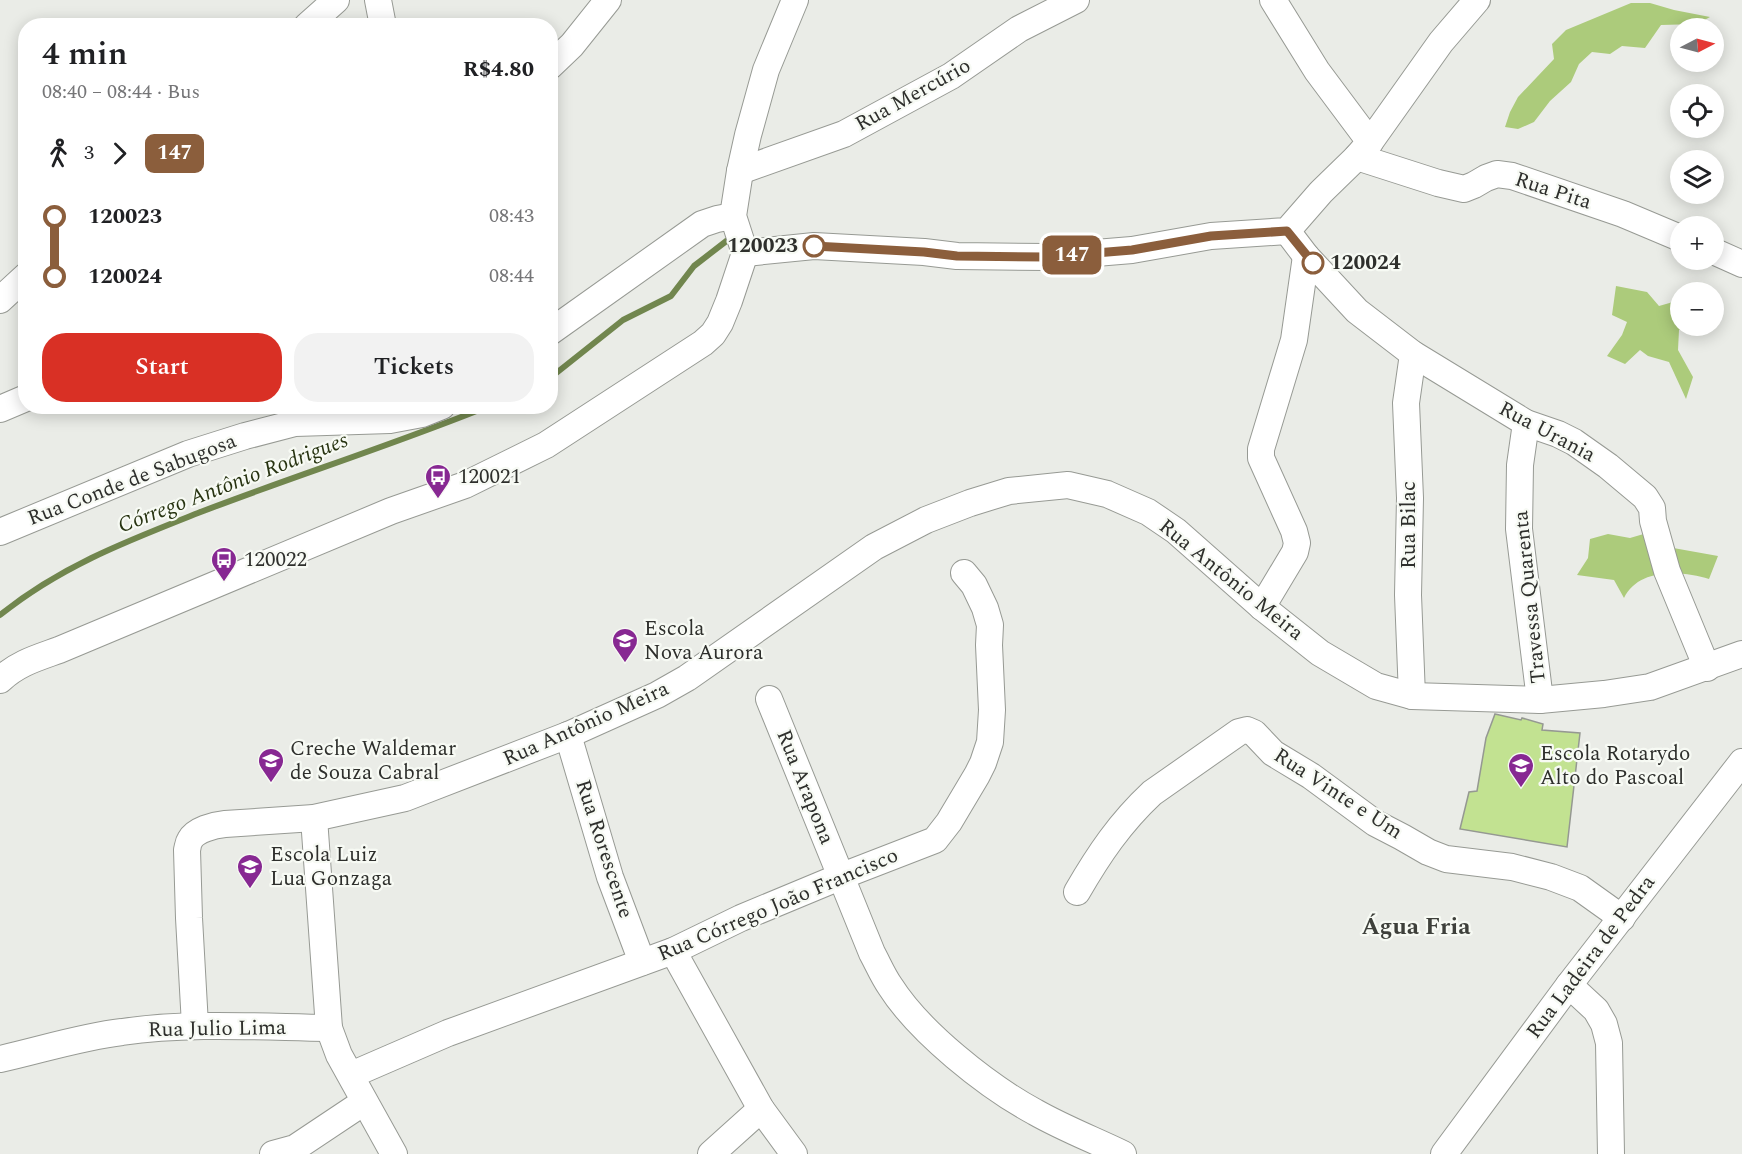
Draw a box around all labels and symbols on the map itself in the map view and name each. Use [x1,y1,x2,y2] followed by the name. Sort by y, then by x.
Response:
[1670,18,1724,72] north arrow
[849,50,977,140] street label: Rua Mercúrio
[1511,164,1596,219] street label: Rua Pita
[727,230,798,262] place label: 120023
[803,235,825,257] marker: 120023
[1038,236,1106,274] line badge: 147
[1330,247,1401,279] place label: 120024
[1302,252,1324,274] marker: 120024
[1493,393,1602,471] street label: Rua Urania
[113,424,353,542] water label: Córrego Antônio Rodrigues
[23,425,242,535] street label: Rua Conde de Sabugosa
[458,461,521,493] place label: 120021
[423,462,453,500] bus stop icon: 120021
[1393,481,1425,569] street label: Rua Bilac
[1505,508,1555,685] street label: Travessa Quarenta
[1151,511,1311,649] street label: Rua Antônio Meira
[244,544,307,576] place label: 120022
[209,545,239,583] bus stop icon: 120022
[644,613,764,669] place label: Escola Nova Aurora
[610,626,640,664] school or university icon: Escola Nova Aurora
[498,673,675,775] street label: Rua Antônio Meira
[767,725,843,850] street label: Rua Arapona
[290,733,456,789] place label: Creche Waldemar de Souza Cabral
[1540,738,1690,794] place label: Escola Rotarydo Alto do Pascoal
[1267,740,1409,848] street label: Rua Vinte e Um
[256,746,286,784] school or university icon: Creche Waldemar de Souza Cabral
[1506,751,1536,789] school or university icon: Escola Rotarydo Alto do Pascoal
[567,776,641,922] street label: Rua Rorescente
[270,839,393,895] place label: Escola Luiz Lua Gonzaga
[653,840,903,970] street label: Rua Córrego João Francisco
[235,852,265,890] school or university icon: Escola Luiz Lua Gonzaga
[1519,868,1664,1046] street label: Rua Ladeira de Pedra
[1361,909,1471,945] district label: Água Fria
[148,1012,287,1046] street label: Rua Julio Lima

